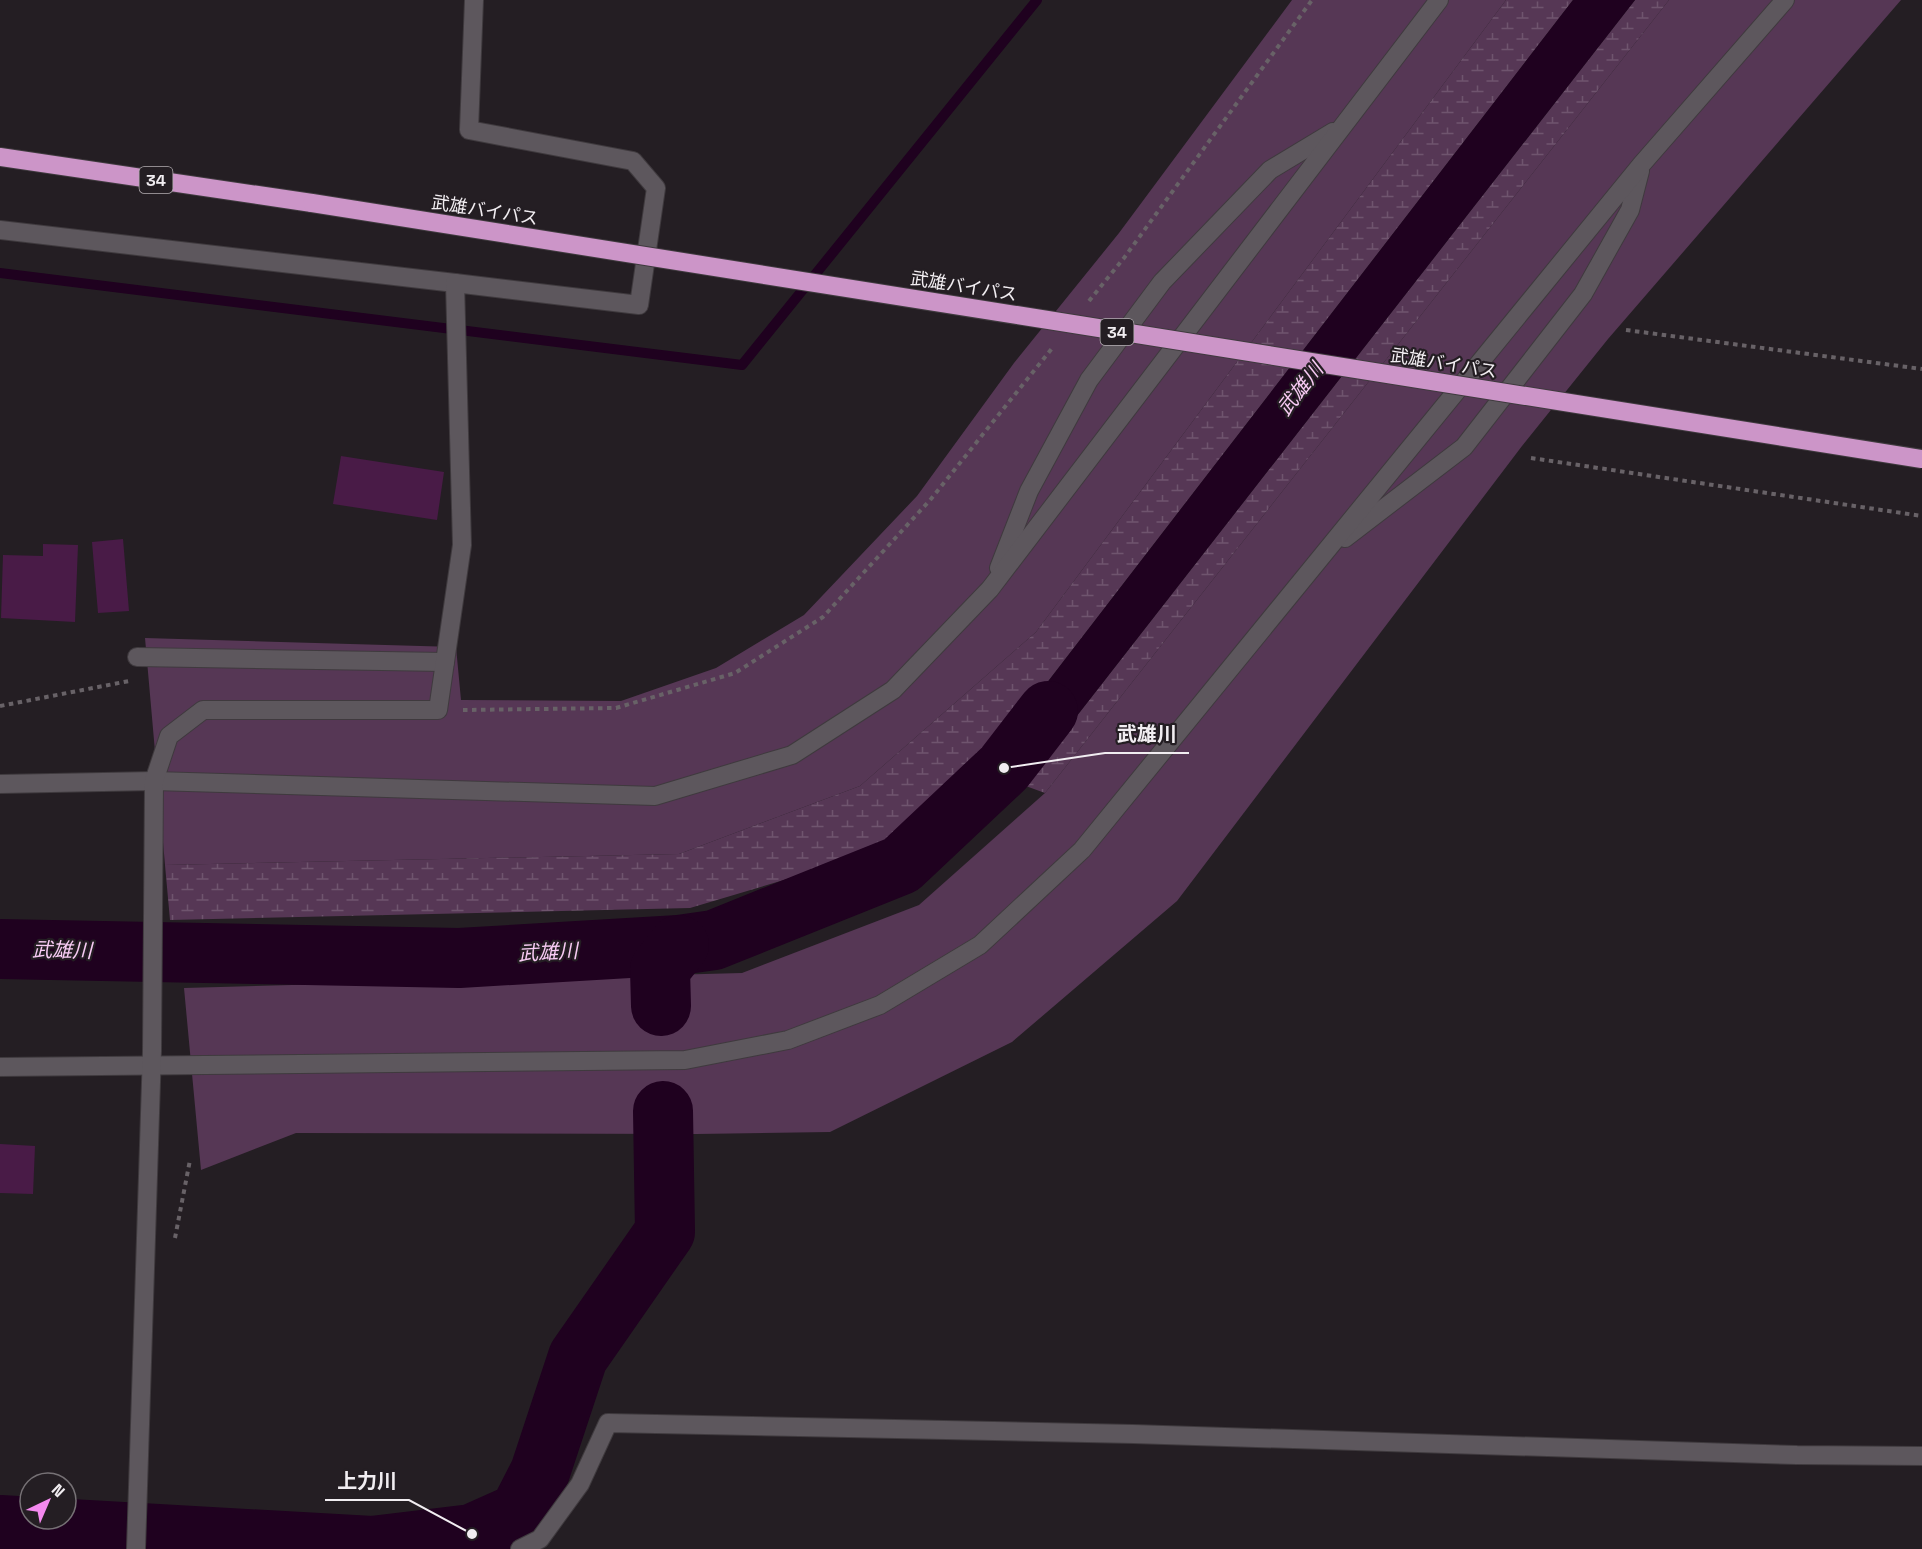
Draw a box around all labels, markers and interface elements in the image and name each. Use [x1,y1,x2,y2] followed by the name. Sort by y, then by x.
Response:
[140,167,172,193] road number: 34
[430,190,540,230] street label: 武雄バイパス
[909,266,1019,306] street label: 武雄バイパス
[1100,319,1134,345] road number: 34
[1389,343,1499,383] street label: 武雄バイパス
[1271,356,1330,421] water label: 武雄川
[1105,715,1189,753] callout: 武雄川
[1117,721,1177,747] text: 武雄川
[32,936,94,964] water label: 武雄川
[517,937,581,967] water label: 武雄川
[325,1462,409,1500] callout: 上力川
[337,1468,397,1494] text: 上力川
[18,1471,78,1531] north arrow
[47,1479,69,1502] text: N

